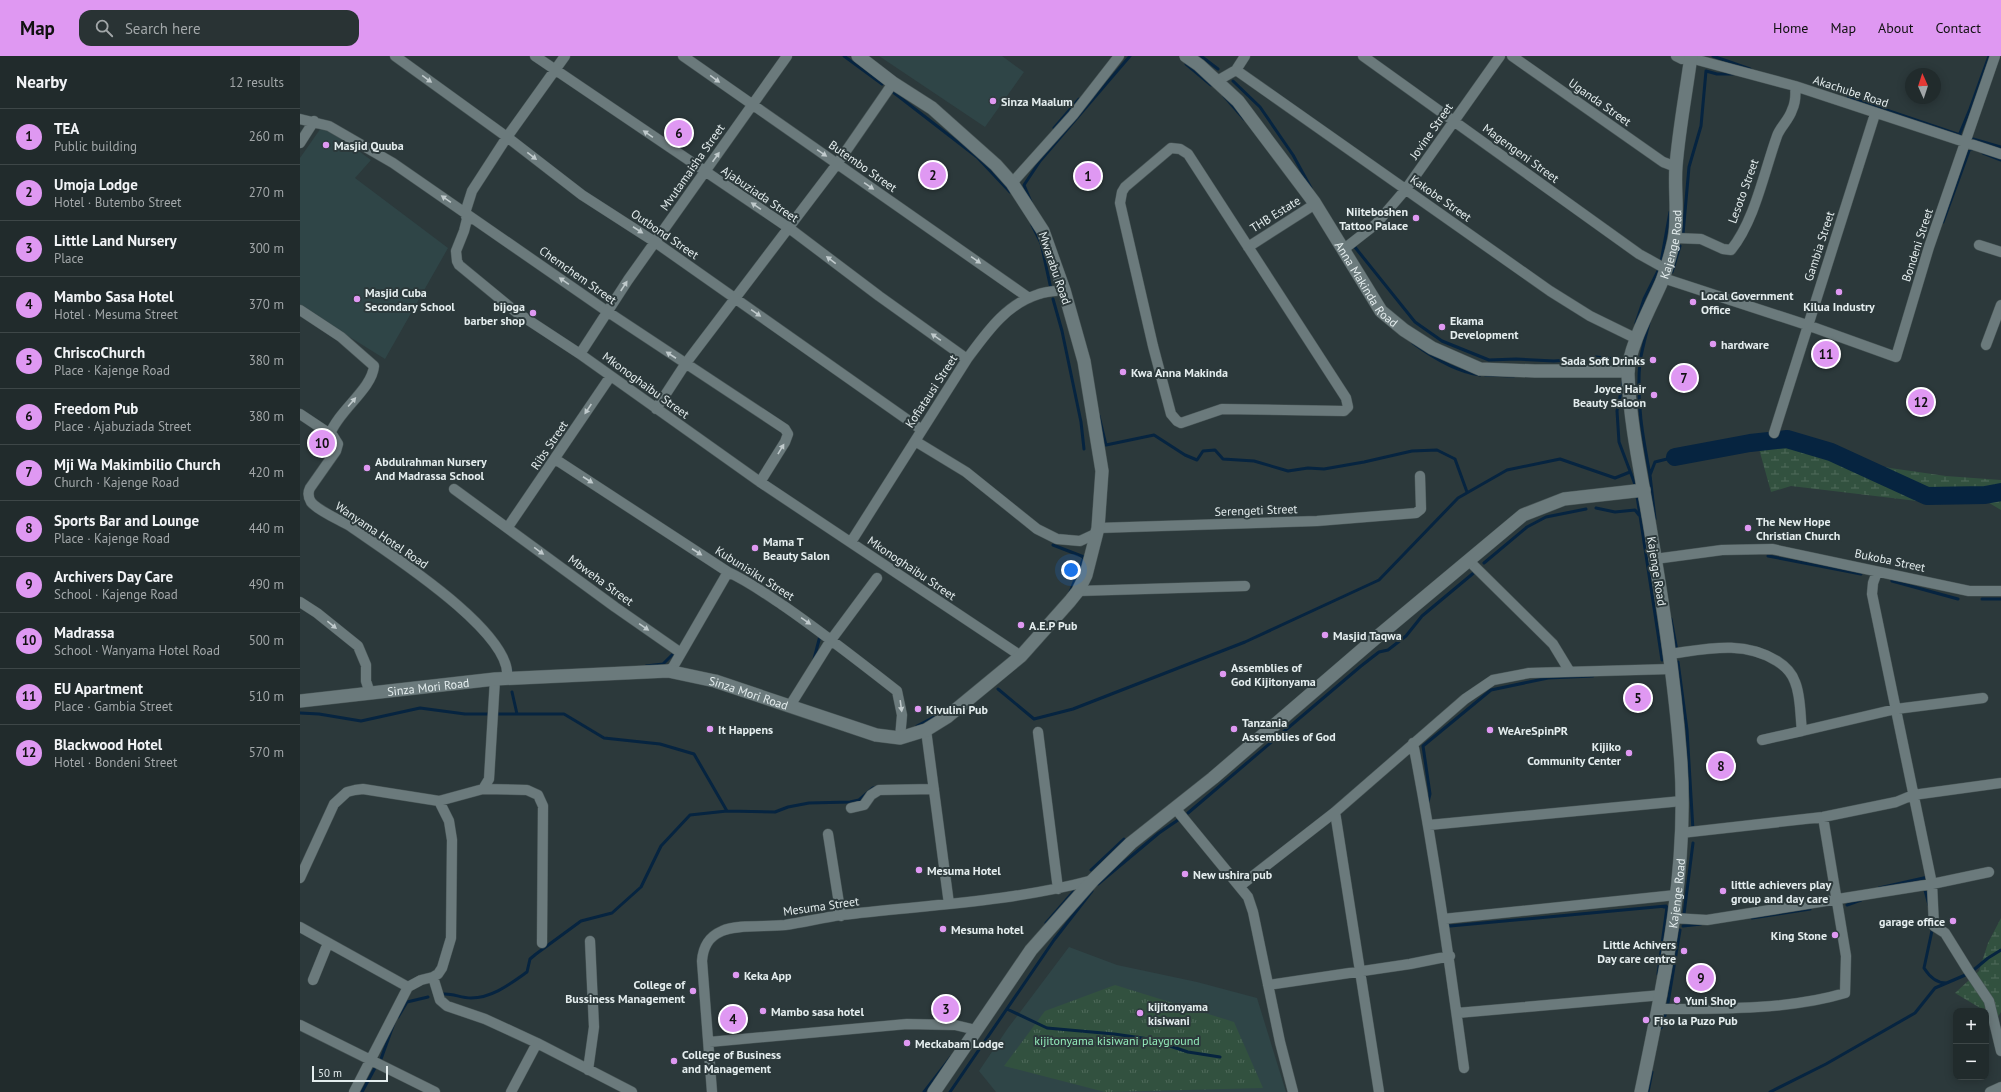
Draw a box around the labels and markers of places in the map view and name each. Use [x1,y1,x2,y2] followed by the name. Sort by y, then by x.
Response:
[1001,94,1073,109] place label: Sinza Maalum
[988,96,998,106] marker: Sinza Maalum
[666,118,692,148] pin: 6
[334,138,404,153] place label: Masjid Quuba
[321,140,331,150] marker: Masjid Quuba
[920,160,946,190] pin: 2
[1075,161,1101,191] pin: 1
[1339,204,1408,233] place label: Niiteboshen Tattoo Palace
[1411,213,1421,223] marker: Niiteboshen Tattoo Palace
[365,285,455,314] place label: Masjid Cuba Secondary School
[1834,287,1844,297] marker: Kilua Industry
[1701,288,1794,317] place label: Local Government Office
[352,294,362,304] marker: Masjid Cuba Secondary School
[1688,297,1698,307] marker: Local Government Office
[464,299,526,328] place label: bijoga barber shop
[1803,299,1875,314] place label: Kilua Industry
[528,308,538,318] marker: bijoga barber shop
[1450,313,1519,342] place label: Ekama Development
[1437,322,1447,332] marker: Ekama Development
[1721,337,1769,352] place label: hardware
[1708,339,1718,349] marker: hardware
[1813,339,1839,369] pin: 11
[1561,353,1645,368] place label: Sada Soft Drinks
[1648,355,1658,365] marker: Sada Soft Drinks
[1671,363,1697,393] pin: 7
[1131,365,1228,380] place label: Kwa Anna Makinda
[1118,367,1128,377] marker: Kwa Anna Makinda
[1573,381,1647,410] place label: Joyce Hair Beauty Saloon
[1908,387,1934,417] pin: 12
[1649,390,1659,400] marker: Joyce Hair Beauty Saloon
[309,428,335,458] pin: 10
[375,454,487,483] place label: Abdulrahman Nursery And Madrassa School
[362,463,372,473] marker: Abdulrahman Nursery And Madrassa School
[1756,514,1840,543] place label: The New Hope Christian Church
[1743,523,1753,533] marker: The New Hope Christian Church
[763,534,830,563] place label: Mama T Beauty Salon
[750,543,760,553] marker: Mama T Beauty Salon
[1029,618,1078,633] place label: A.E.P Pub
[1016,620,1026,630] marker: A.E.P Pub
[1333,628,1402,643] place label: Masjid Taqwa
[1320,630,1330,640] marker: Masjid Taqwa
[1231,660,1316,689] place label: Assemblies of God Kijitonyama
[1218,669,1228,679] marker: Assemblies of God Kijitonyama
[1625,683,1651,713] pin: 5
[926,702,988,717] place label: Kivulini Pub
[913,704,923,714] marker: Kivulini Pub
[1242,715,1336,744] place label: Tanzania Assemblies of God
[718,722,773,737] place label: It Happens
[1498,723,1569,738] place label: WeAreSpinPR
[705,724,715,734] marker: It Happens
[1229,724,1239,734] marker: Tanzania Assemblies of God
[1485,725,1495,735] marker: WeAreSpinPR
[1527,739,1622,768] place label: Kijiko Community Center
[1624,748,1634,758] marker: Kijiko Community Center
[1708,751,1734,781] pin: 8
[927,863,1001,878] place label: Mesuma Hotel
[914,865,924,875] marker: Mesuma Hotel
[1193,867,1273,882] place label: New ushira pub
[1180,869,1190,879] marker: New ushira pub
[1731,877,1832,906] place label: little achievers play group and day care
[1718,886,1728,896] marker: little achievers play group and day care
[1879,914,1945,929] place label: garage office
[1948,916,1958,926] marker: garage office
[951,922,1024,937] place label: Mesuma hotel
[938,924,948,934] marker: Mesuma hotel
[1771,928,1827,943] place label: King Stone
[1830,930,1840,940] marker: King Stone
[1597,937,1676,966] place label: Little Achivers Day care centre
[1679,946,1689,956] marker: Little Achivers Day care centre
[1688,963,1714,993] pin: 9
[744,968,792,983] place label: Keka App
[731,970,741,980] marker: Keka App
[565,977,686,1006] place label: College of Bussiness Management
[688,986,698,996] marker: College of Bussiness Management
[1684,993,1737,1008] place label: Yuni Shop
[933,994,959,1024] pin: 3
[1672,995,1682,1005] marker: Yuni Shop
[1148,999,1208,1028] place label: kijitonyama kisiwani
[720,1004,746,1034] pin: 4
[771,1004,864,1019] place label: Mambo sasa hotel
[758,1006,768,1016] marker: Mambo sasa hotel
[1135,1008,1145,1018] marker: kijitonyama kisiwani
[1654,1013,1738,1028] place label: Fiso la Puzo Pub
[1641,1015,1651,1025] marker: Fiso la Puzo Pub
[915,1036,1004,1051] place label: Meckabam Lodge
[902,1038,912,1048] marker: Meckabam Lodge
[682,1047,781,1076] place label: College of Business and Management
[669,1056,679,1066] marker: College of Business and Management

